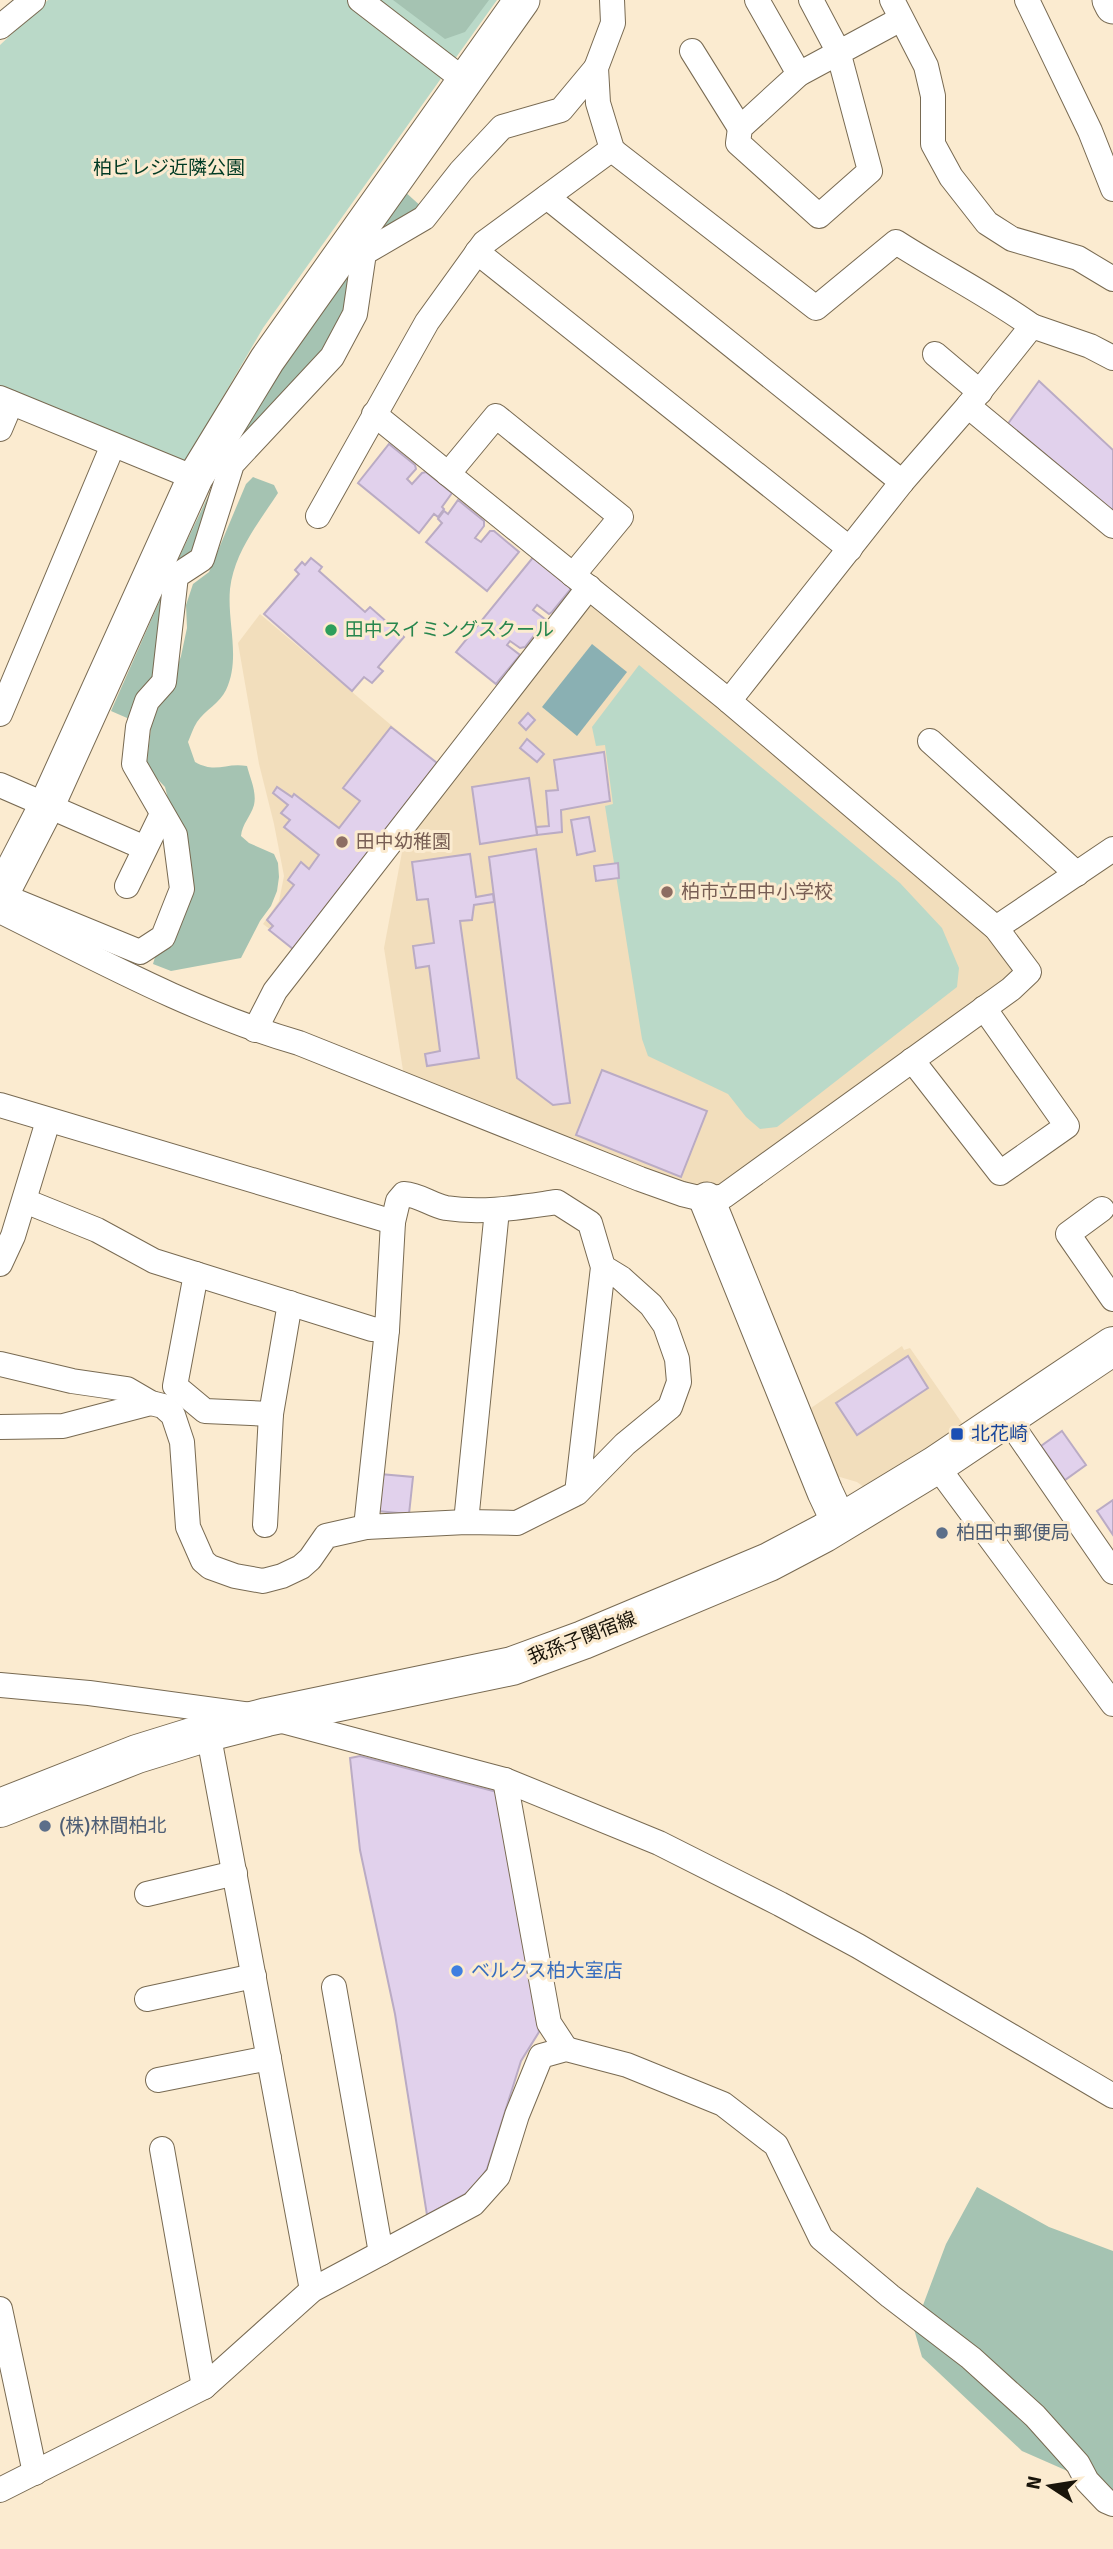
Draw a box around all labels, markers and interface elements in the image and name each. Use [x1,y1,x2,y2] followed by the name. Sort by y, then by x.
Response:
[93,156,245,180] park label: 柏ビレジ近隣公園
[345,618,554,642] place label: 田中スイミングスクール
[323,622,339,638] marker: 田中スイミングスクール
[356,830,451,854] place label: 田中幼稚園
[334,834,350,850] marker: 田中幼稚園
[681,880,833,904] place label: 柏市立田中小学校
[659,884,675,900] marker: 柏市立田中小学校
[971,1422,1028,1446] place label: 北花崎
[949,1426,965,1442] marker: 北花崎
[956,1521,1070,1545] place label: 柏田中郵便局
[934,1525,950,1541] marker: 柏田中郵便局
[524,1606,640,1670] street label: 我孫子関宿線
[59,1814,167,1838] place label: (株)林間柏北
[37,1818,53,1834] marker: (株)林間柏北
[471,1959,622,1983] place label: ベルクス柏大室店
[449,1963,465,1979] marker: ベルクス柏大室店
[1015,2451,1085,2521] north arrow
[1021,2474,1047,2492] text: N

